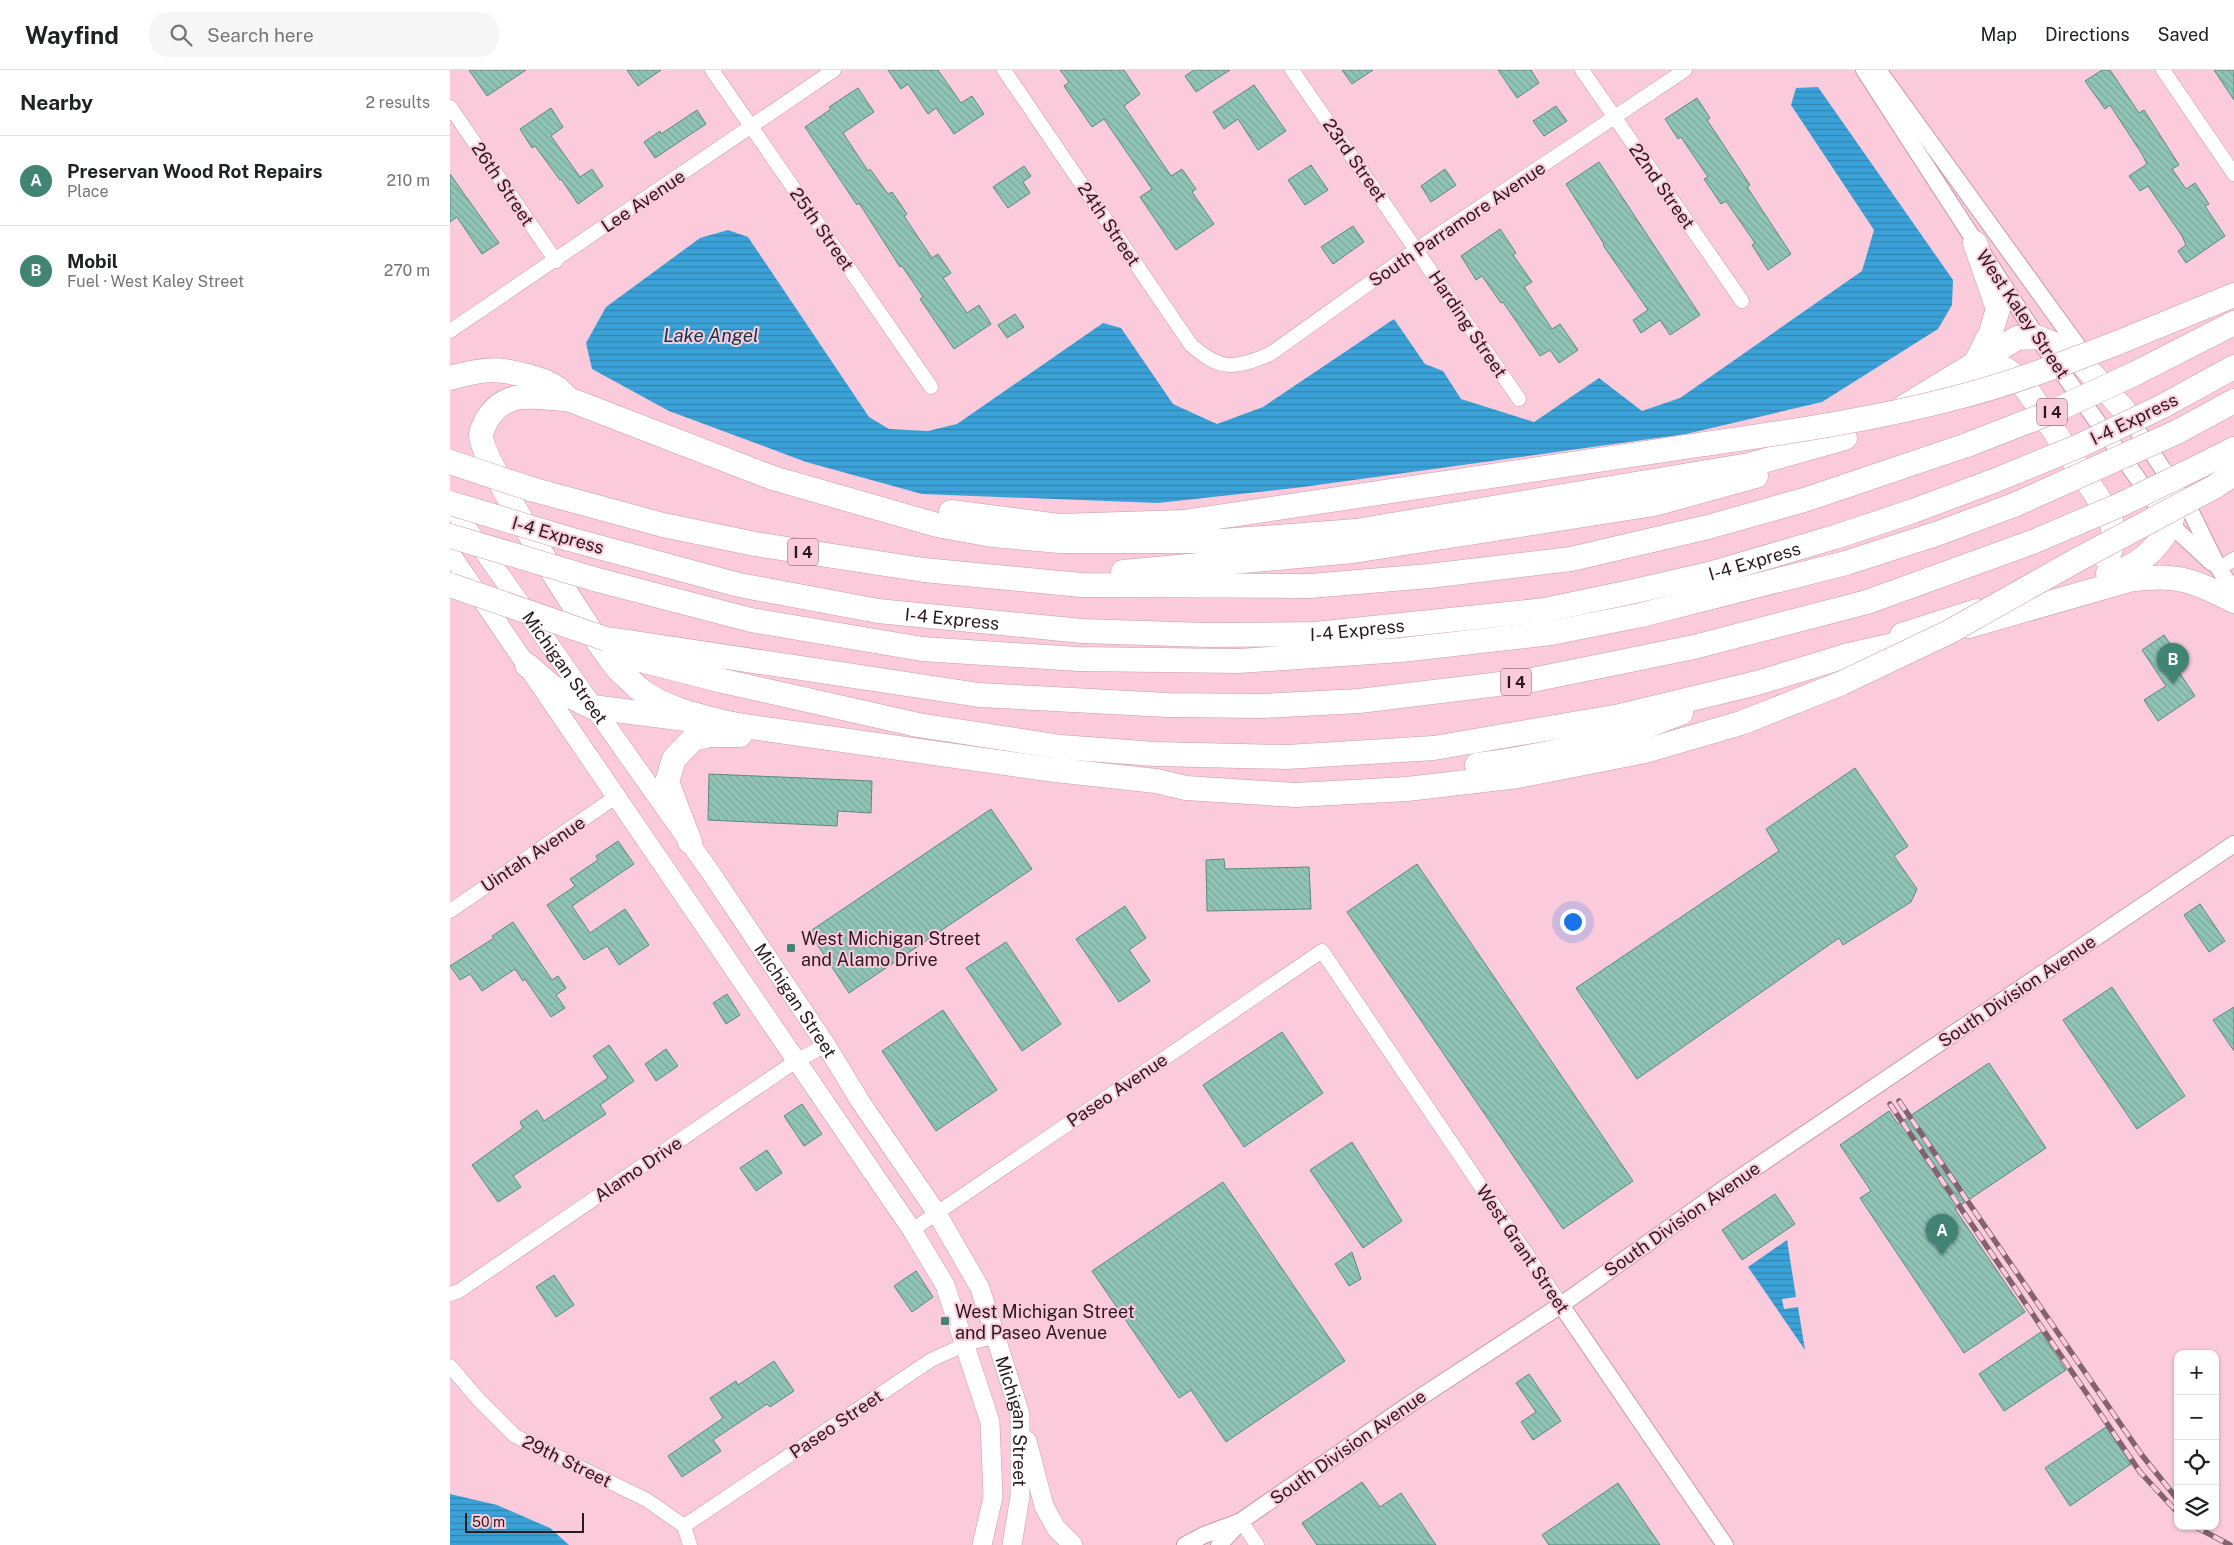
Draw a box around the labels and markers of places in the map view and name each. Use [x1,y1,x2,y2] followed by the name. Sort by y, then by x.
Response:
[2157,643,2189,684] pin: B
[801,928,981,970] place label: West Michigan Street and Alamo Drive
[785,942,797,954] marker: West Michigan Street and Alamo Drive
[1926,1214,1958,1255] pin: A
[955,1301,1135,1343] place label: West Michigan Street and Paseo Avenue
[939,1315,951,1327] marker: West Michigan Street and Paseo Avenue

